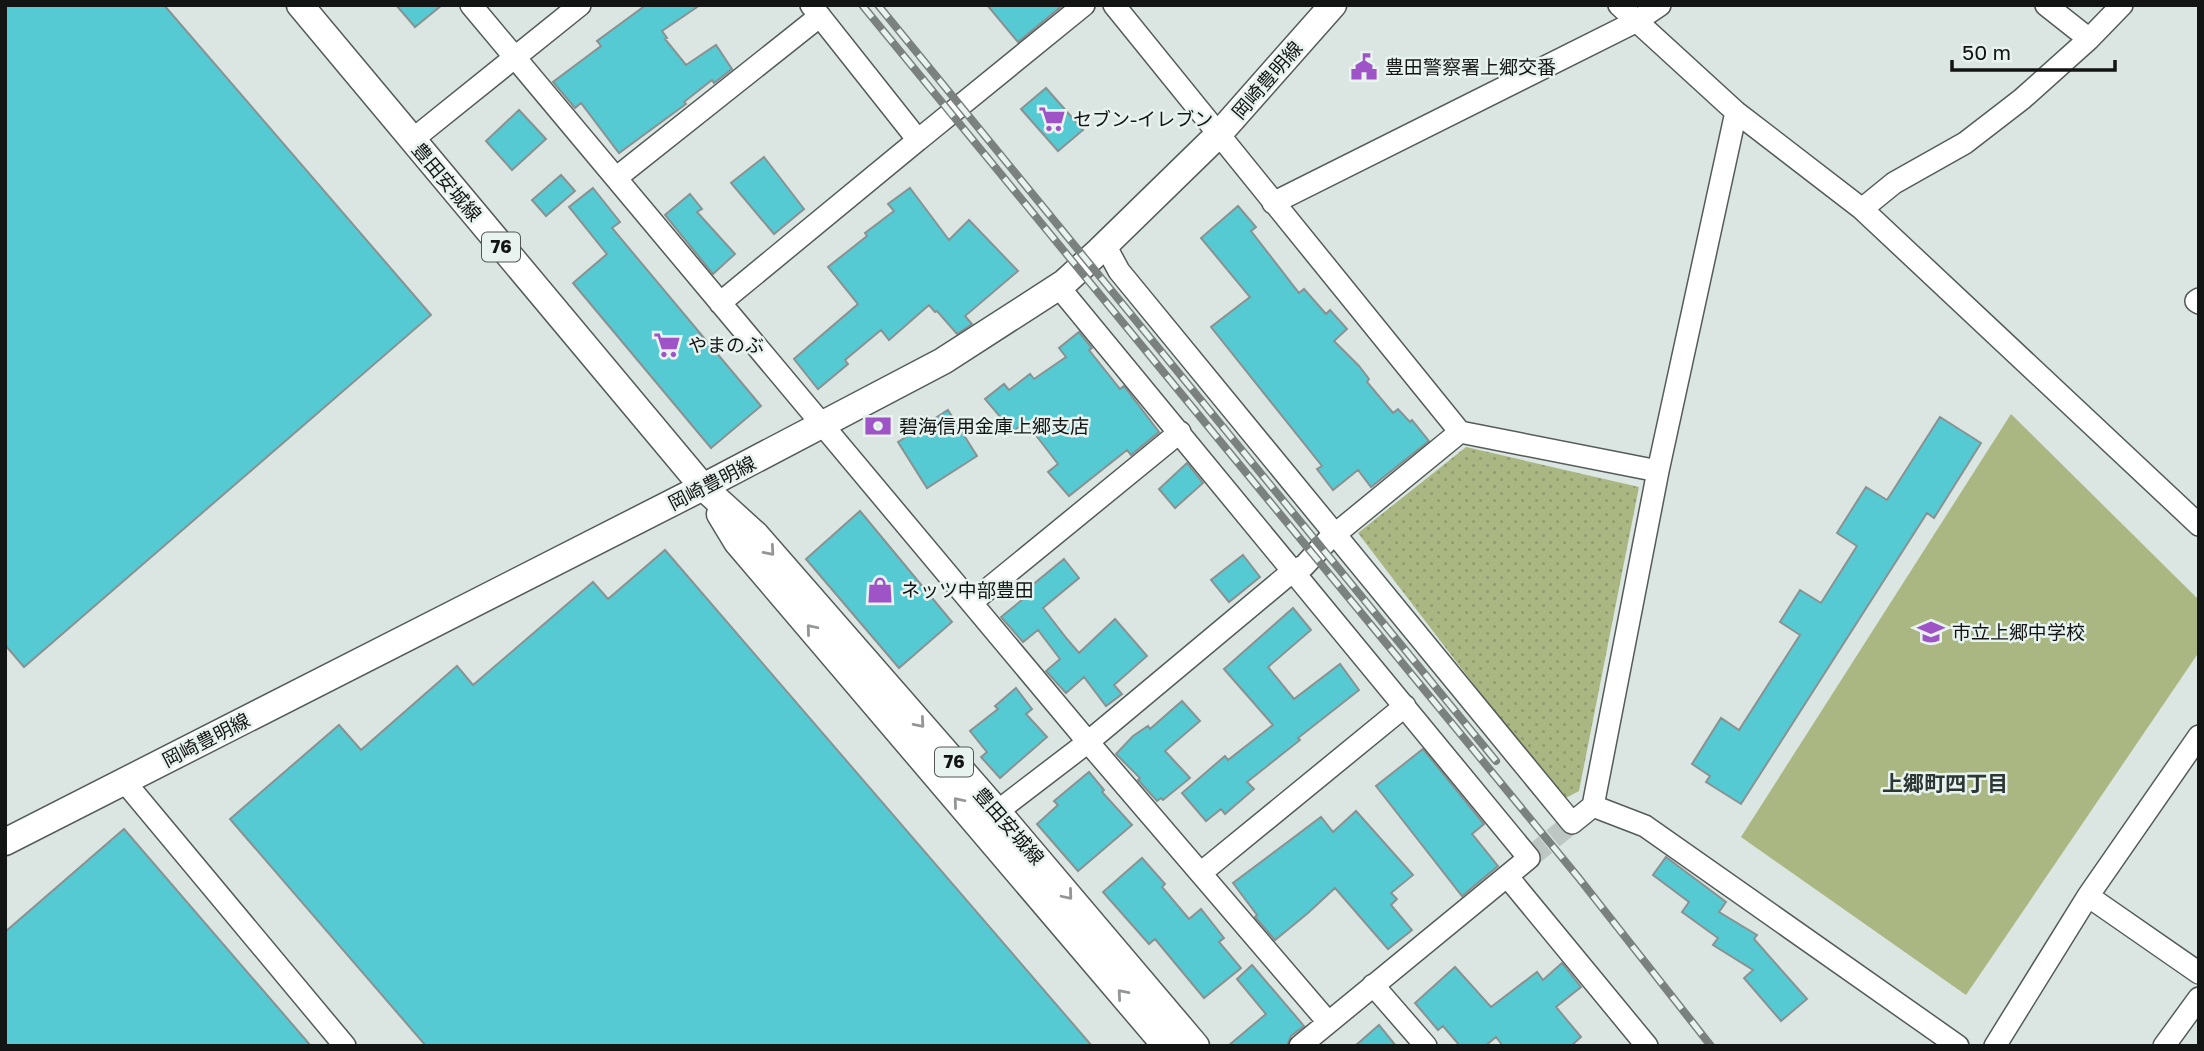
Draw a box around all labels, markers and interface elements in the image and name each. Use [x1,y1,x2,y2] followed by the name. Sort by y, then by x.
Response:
[1952,28,2115,72] scale bar
[1227,36,1306,123] street label: 岡崎豊明線
[1962,39,2011,65] text: 50 m
[1349,52,1379,82] public building icon: 豊田警察署上郷交番
[1385,55,1556,78] place label: 豊田警察署上郷交番
[1037,104,1067,134] supermarket icon: セブン-イレブン
[1073,107,1213,130] place label: セブン-イレブン
[408,138,487,225] street label: 豊田安城線
[482,232,520,262] road number: 76
[652,330,682,360] supermarket icon: やまのぶ
[688,333,764,356] place label: やまのぶ
[863,411,893,441] bank icon: 碧海信用金庫上郷支店
[899,414,1089,437] place label: 碧海信用金庫上郷支店
[664,451,759,514] street label: 岡崎豊明線
[762,543,775,556] one-way arrow
[865,575,895,605] shop icon: ネッツ中部豊田
[901,578,1034,601] place label: ネッツ中部豊田
[1916,617,1946,647] school or university icon: 市立上郷中学校
[1952,620,2085,643] place label: 市立上郷中学校
[807,624,819,637] one-way arrow
[158,708,253,771] street label: 岡崎豊明線
[912,715,924,728] one-way arrow
[935,748,973,776] road number: 76
[1882,770,2008,796] district label: 上郷町四丁目
[970,782,1049,869] street label: 豊田安城線
[954,798,966,811] one-way arrow
[1060,887,1072,900] one-way arrow
[1118,989,1130,1002] one-way arrow

